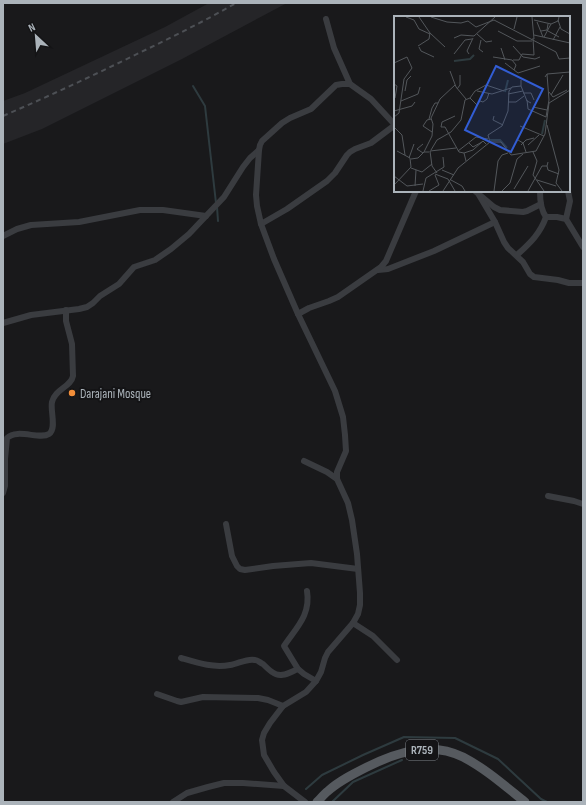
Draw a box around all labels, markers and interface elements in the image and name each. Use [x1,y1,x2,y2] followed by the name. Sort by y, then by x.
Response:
[16,16,56,56] north arrow
[394,16,570,192] inset map
[26,20,37,35] text: N
[80,386,151,402] place label: Darajani Mosque
[67,388,77,398] marker: Darajani Mosque
[406,740,438,760] road number: R759

